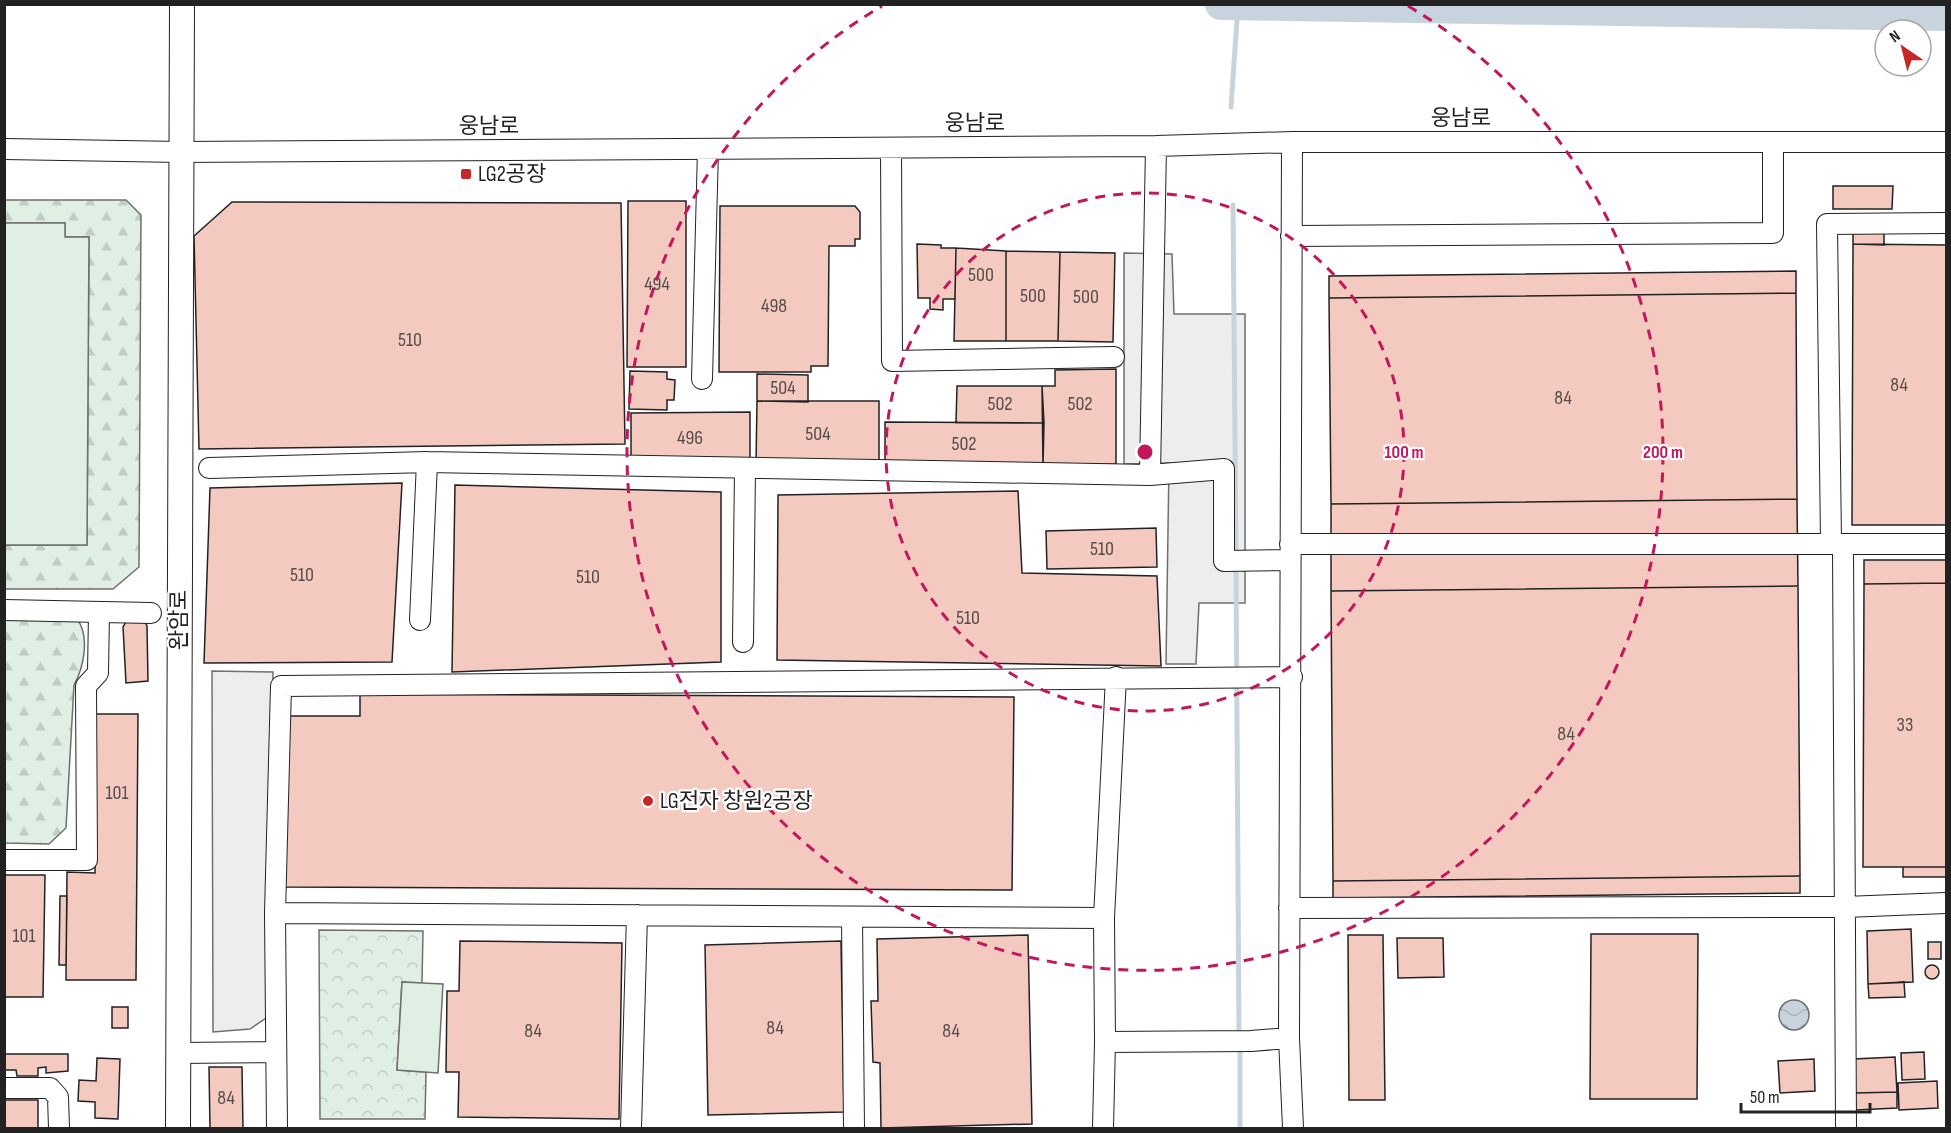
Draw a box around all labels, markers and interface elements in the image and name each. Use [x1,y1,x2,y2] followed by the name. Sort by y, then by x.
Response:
[1873,18,1933,78] north arrow
[1886,27,1904,47] text: N
[1431,105,1491,132] street label: 웅남로
[945,110,1005,137] street label: 웅남로
[459,113,519,140] street label: 웅남로
[478,161,546,188] place label: LG2공장
[459,167,473,181] marker: LG2공장
[968,263,994,287] house number: 500
[644,272,670,296] house number: 494
[1020,284,1046,308] house number: 500
[1073,285,1099,309] house number: 500
[761,294,787,318] house number: 498
[398,328,422,352] house number: 510
[1890,373,1908,397] house number: 84
[770,376,796,400] house number: 504
[1554,386,1572,410] house number: 84
[987,392,1013,416] house number: 502
[1067,392,1093,416] house number: 502
[805,422,831,446] house number: 504
[677,426,703,450] house number: 496
[951,432,977,456] house number: 502
[1135,442,1155,462] centre of rings
[1385,442,1424,463] text: 100 m
[1643,442,1683,463] text: 200 m
[1090,537,1114,561] house number: 510
[290,563,314,587] house number: 510
[576,565,600,589] house number: 510
[166,590,193,650] street label: 완암로
[956,606,980,630] house number: 510
[1897,713,1913,737] house number: 33
[1557,722,1575,746] house number: 84
[106,781,128,805] house number: 101
[660,788,813,815] place label: LG전자 창원2공장
[641,794,655,808] marker: LG전자 창원2공장
[13,924,35,948] house number: 101
[766,1016,784,1040] house number: 84
[524,1019,542,1043] house number: 84
[942,1019,960,1043] house number: 84
[1741,1076,1870,1114] scale bar
[217,1086,235,1110] house number: 84
[1750,1087,1780,1108] text: 50 m

